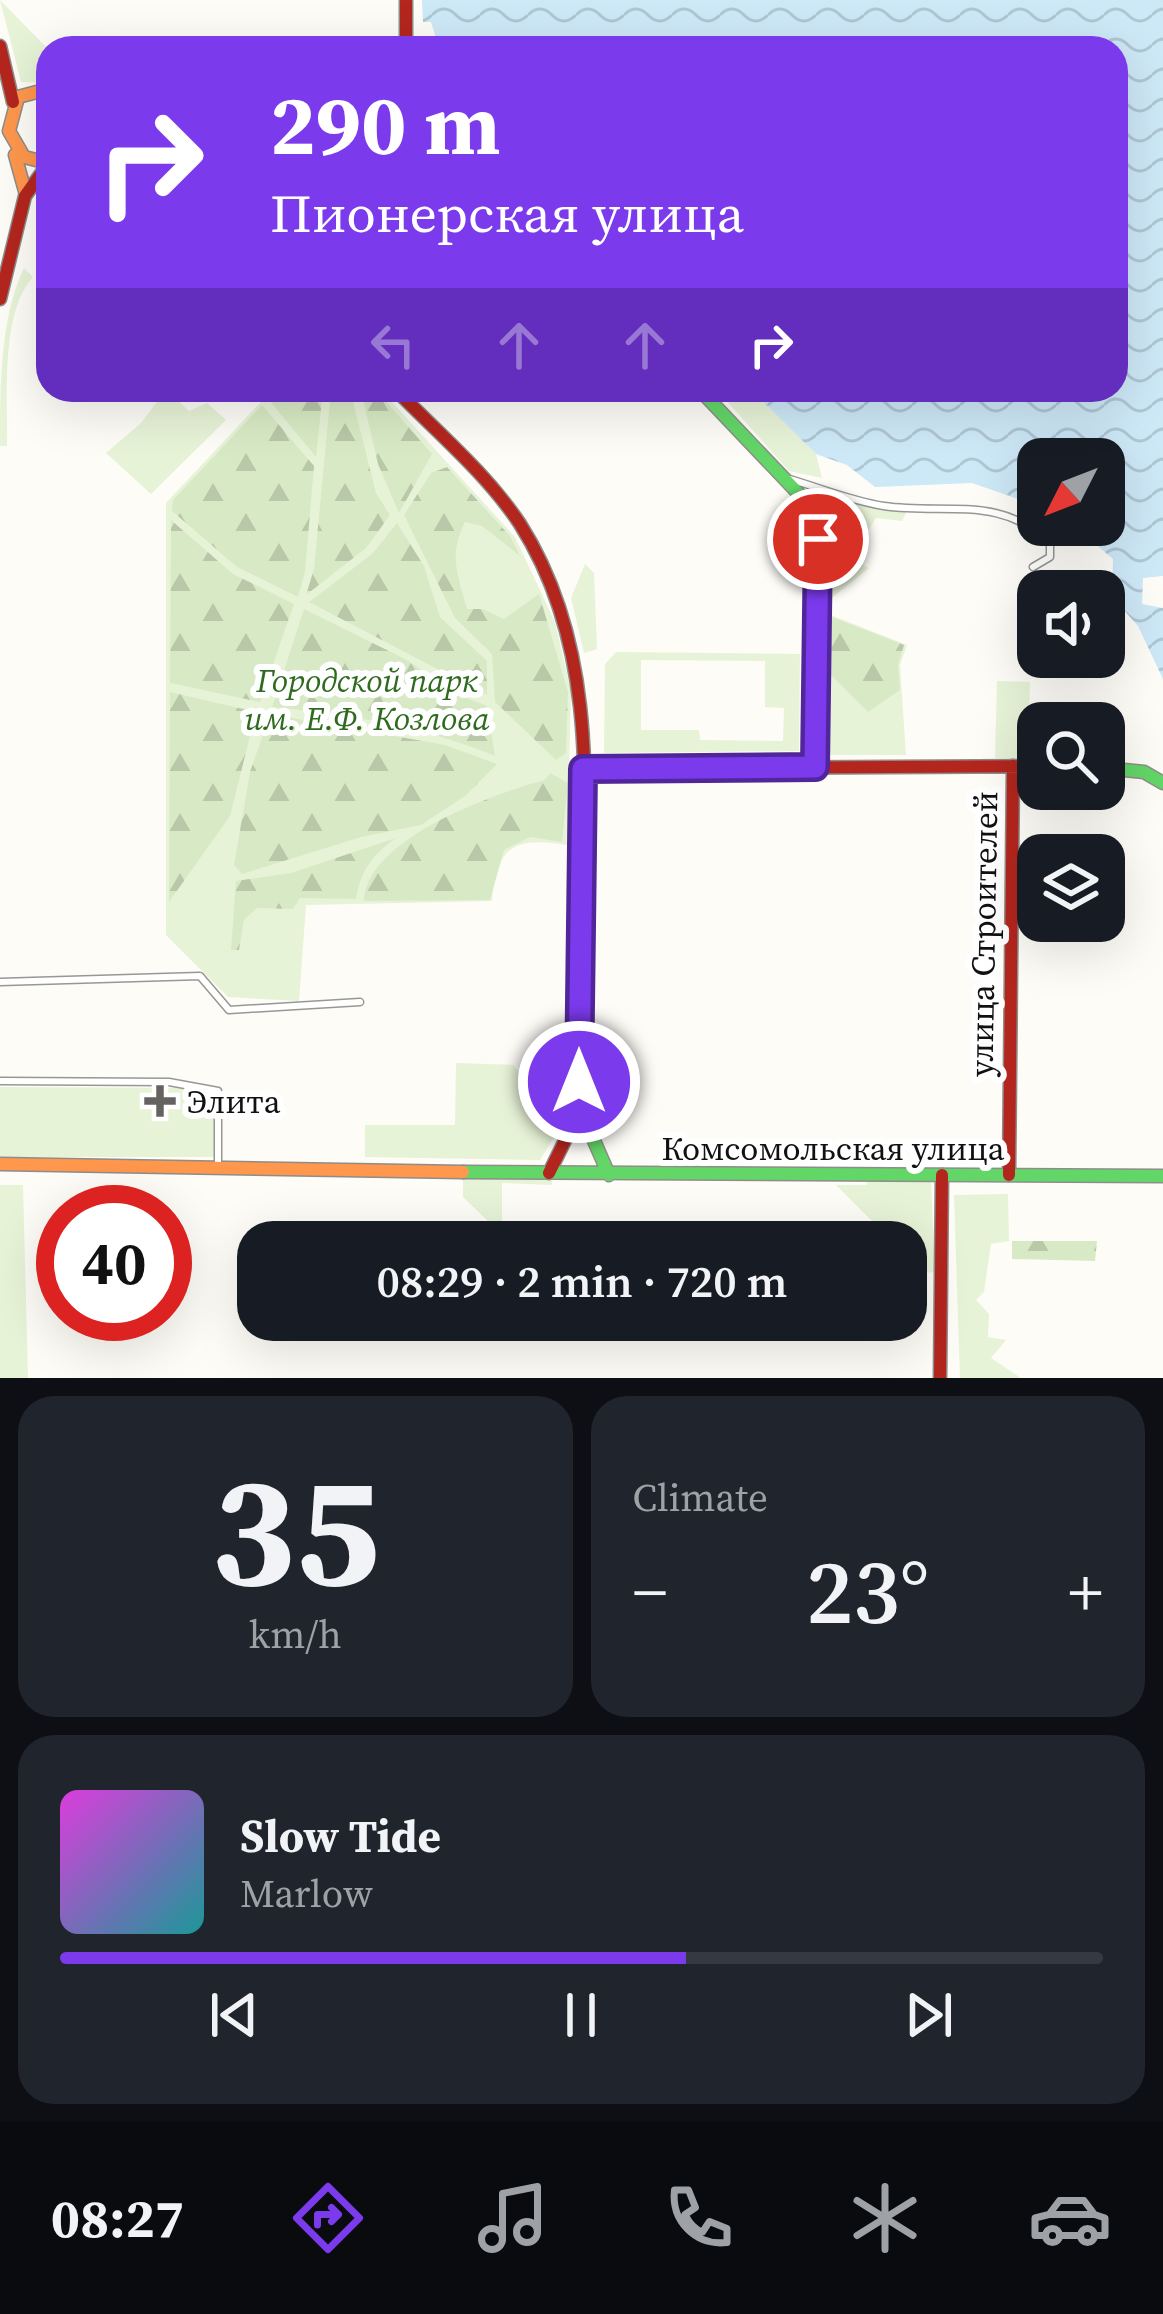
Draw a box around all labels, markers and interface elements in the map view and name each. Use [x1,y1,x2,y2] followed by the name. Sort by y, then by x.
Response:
[270,67,501,182] text: 290 m
[72,84,228,240] icon: right
[270,176,744,250] text: Пионерская улица
[360,312,426,378] icon: left
[486,312,552,378] icon: ahead
[612,312,678,378] icon: ahead
[738,312,804,378] icon: right
[1017,438,1125,546] north arrow
[1017,438,1125,942] map controls
[767,488,869,590] pin
[785,506,851,572] icon: arrive
[1017,570,1125,678] button: sound
[244,658,490,741] park label: Городской парк им. Е.Ф. Козлова
[1017,702,1125,810] button: search
[959,791,1008,1077] street label: улица Строителей
[1017,834,1125,942] button: layers
[516,1019,642,1145] position arrow
[187,1079,281,1124] place label: Элита
[144,1085,176,1117] marker: Элита
[661,1126,1005,1171] street label: Комсомольская улица
[36,1185,192,1341] speed limit sign: 40
[377,1250,787,1312] text: 08:29 · 2 min · 720 m
[211,1423,380,1637] text: 35
[633,1471,768,1524] text: Climate
[806,1530,929,1653] text: 23°
[633,1547,667,1637] text: −
[1068,1547,1103,1637] text: +
[249,1608,342,1661] text: km/h
[240,1805,441,1867] text: Slow Tide
[240,1867,373,1920] text: Marlow
[201,1982,267,2048] icon: previous
[548,1982,614,2048] icon: pause
[896,1982,962,2048] icon: next
[286,2176,370,2260] icon: directions
[471,2176,555,2260] icon: music
[657,2176,741,2260] icon: phone
[843,2176,927,2260] icon: climate
[1028,2176,1112,2260] icon: car
[51,2181,184,2255] text: 08:27

